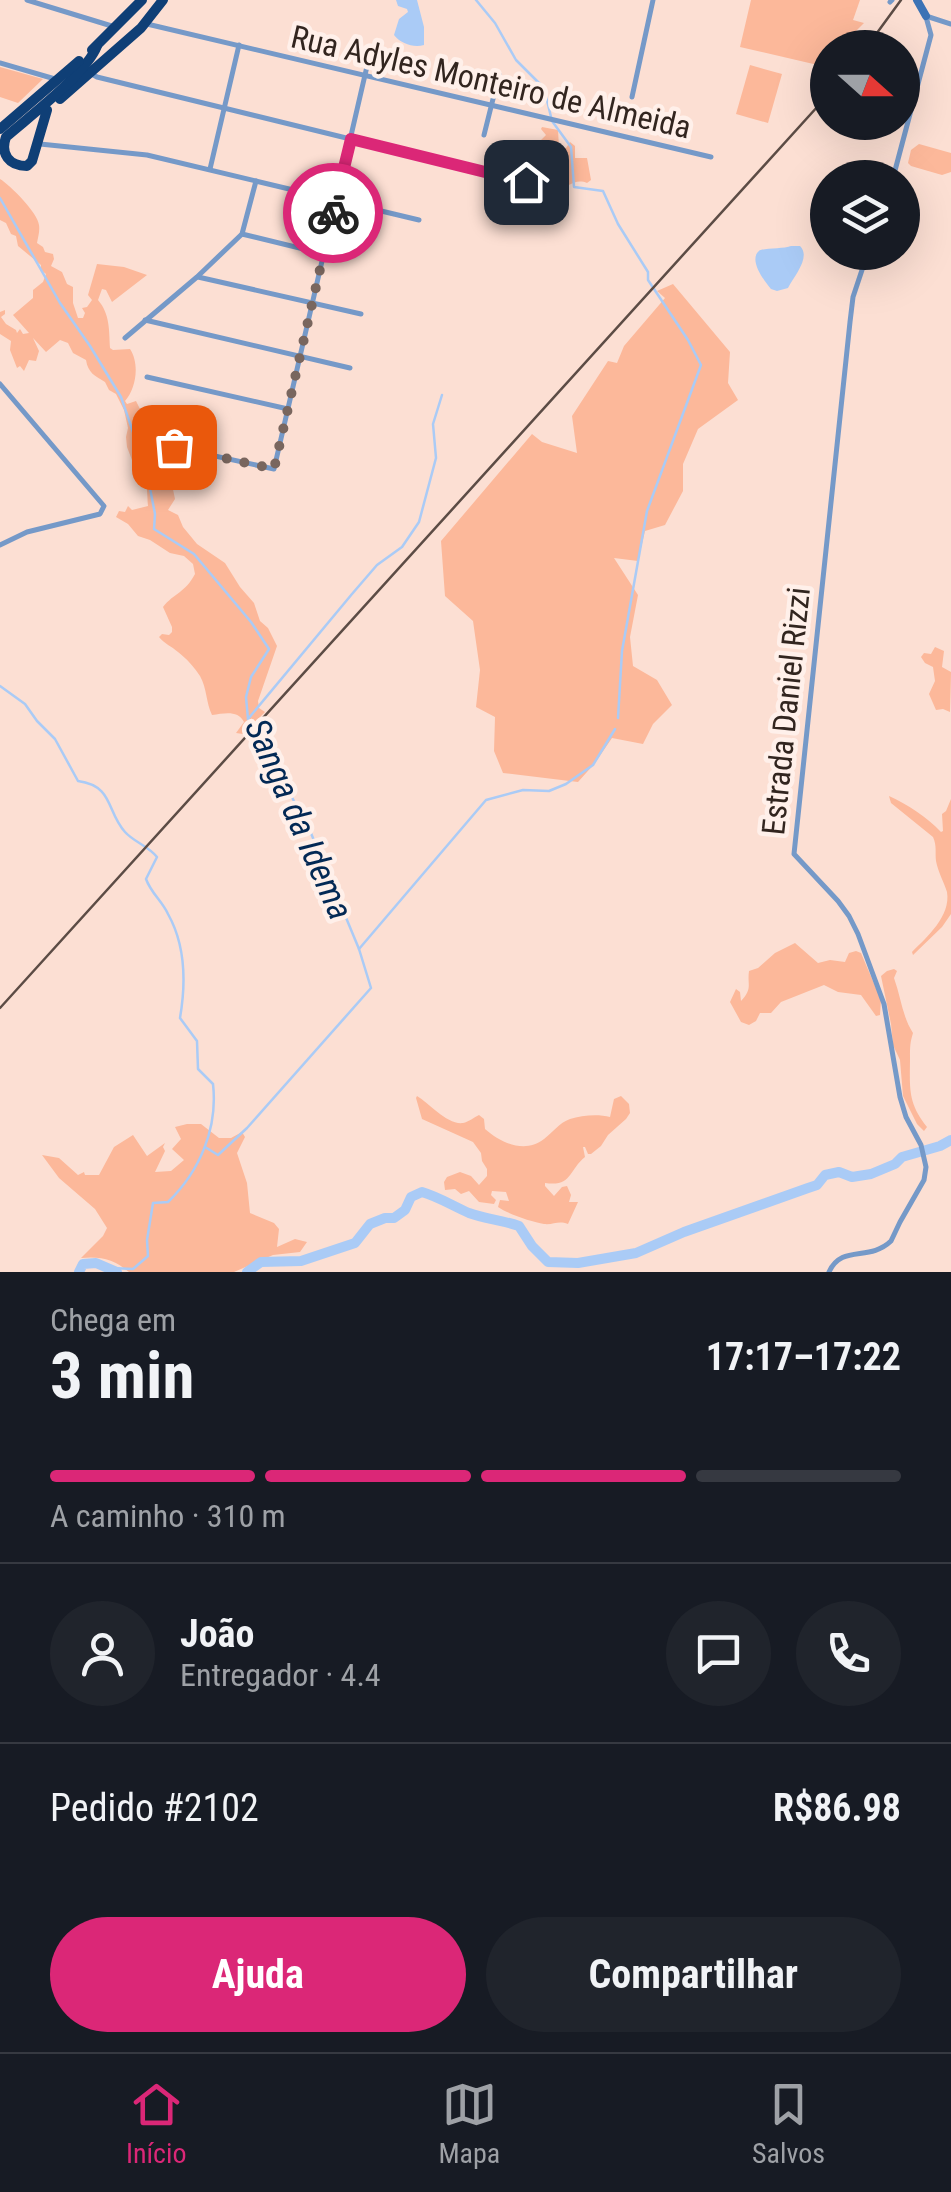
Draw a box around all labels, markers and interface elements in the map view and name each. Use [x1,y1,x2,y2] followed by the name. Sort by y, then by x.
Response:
[287,17,695,147] street label: Rua Adyles Monteiro de Almeida
[810,30,920,140] north arrow
[810,30,920,270] map controls
[484,140,569,225] pin
[499,155,554,210] icon: home
[810,160,920,270] button: layers
[283,163,383,263] courier
[306,186,361,241] icon: bike
[132,405,217,490] pin
[147,420,202,475] icon: bag
[754,585,818,837] street label: Estrada Daniel Rizzi
[236,712,361,926] water label: Sanga da Idema
[50,1301,176,1339] text: Chega em
[706,1335,901,1379] text: 17:17–17:22
[50,1338,194,1414] text: 3 min
[50,1497,286,1535] text: A caminho · 310 m
[50,1601,155,1706] button: person
[666,1601,771,1706] button: chat
[796,1601,901,1706] button: phone
[180,1612,254,1656] text: João
[180,1656,381,1694] text: Entregador · 4.4
[50,1786,259,1830] text: Pedido #2102
[773,1786,901,1830] text: R$86.98
[50,1917,466,2032] button: Ajuda
[486,1917,901,2032] button: Compartilhar
[126,2077,187,2170] tab: Início
[438,2077,500,2170] tab: Mapa
[752,2077,825,2170] tab: Salvos

